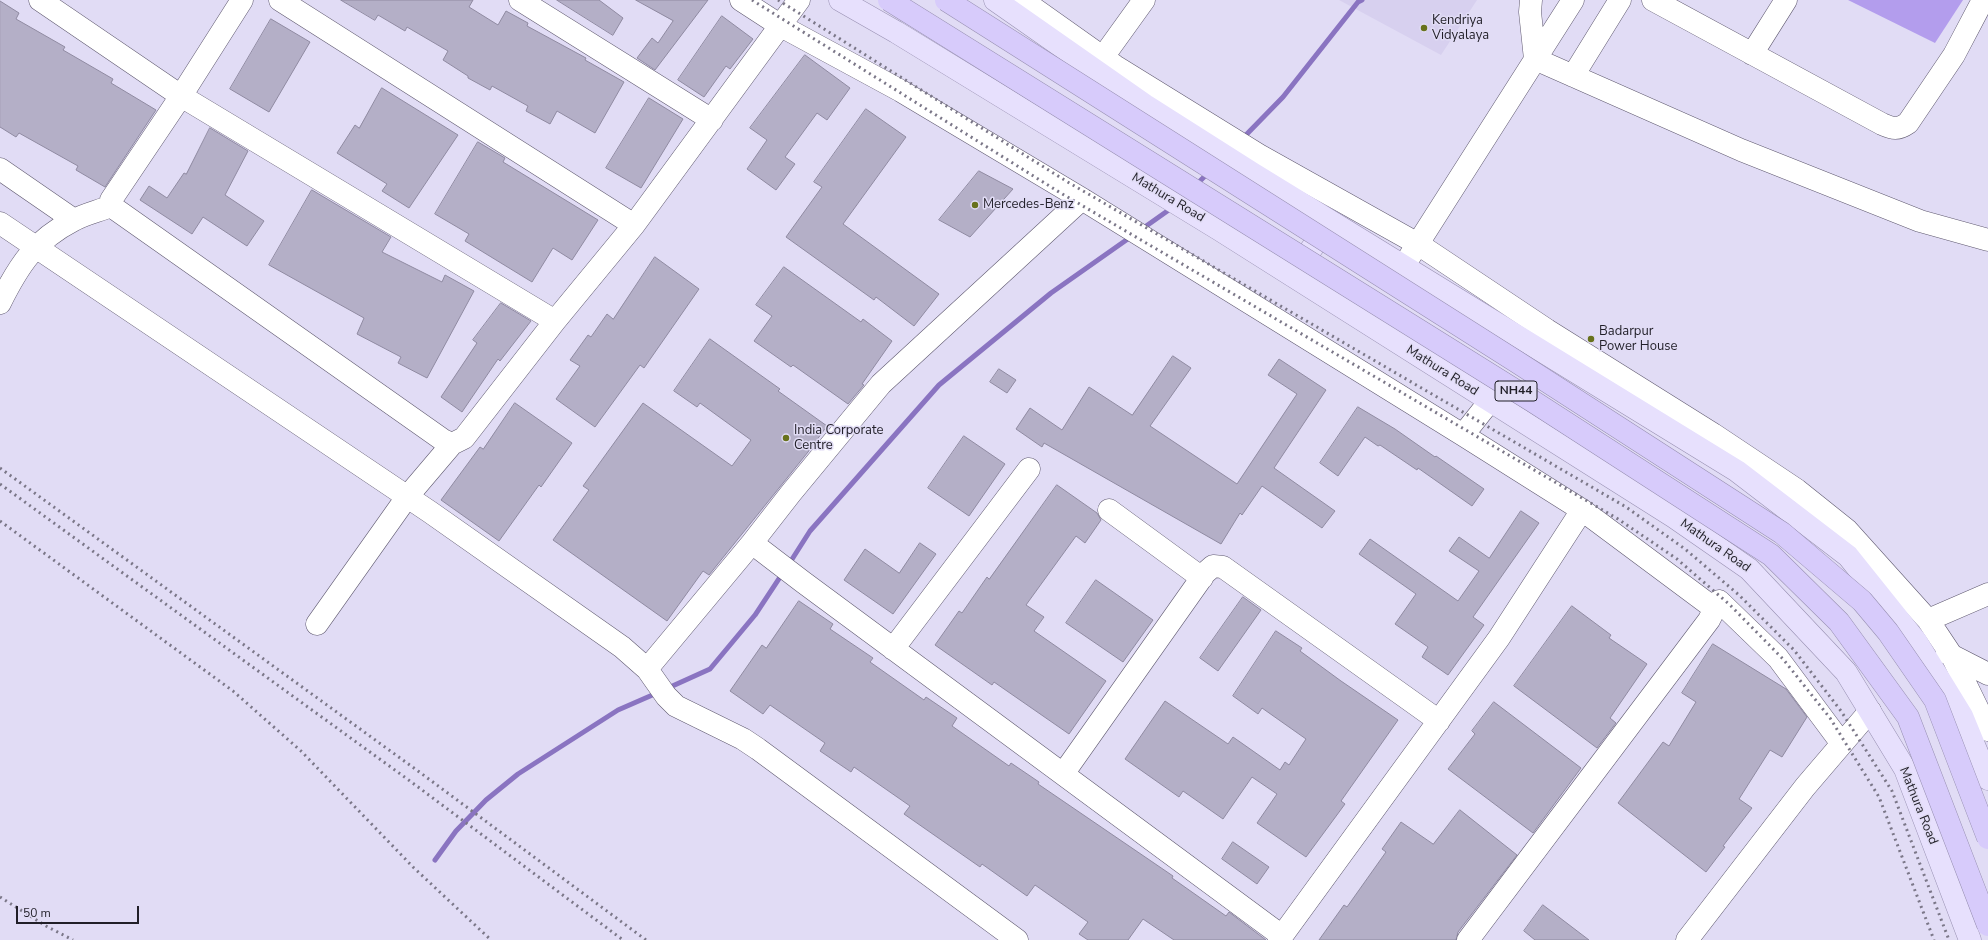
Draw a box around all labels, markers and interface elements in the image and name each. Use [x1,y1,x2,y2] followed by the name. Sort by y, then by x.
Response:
[1432,13,1489,44] place label: Kendriya Vidyalaya
[1419,23,1429,33] marker: Kendriya Vidyalaya
[1129,170,1207,226] street label: Mathura Road
[983,197,1074,213] place label: Mercedes-Benz
[970,200,980,210] marker: Mercedes-Benz
[1599,324,1677,355] place label: Badarpur Power House
[1586,334,1596,344] marker: Badarpur Power House
[1403,343,1481,399] street label: Mathura Road
[1495,381,1537,401] road number: NH44
[794,423,883,454] place label: India Corporate Centre
[781,433,791,443] marker: India Corporate Centre
[1677,516,1753,576] street label: Mathura Road
[1895,765,1941,847] street label: Mathura Road
[18,898,141,924] scale bar
[23,905,51,921] text: 50 m

